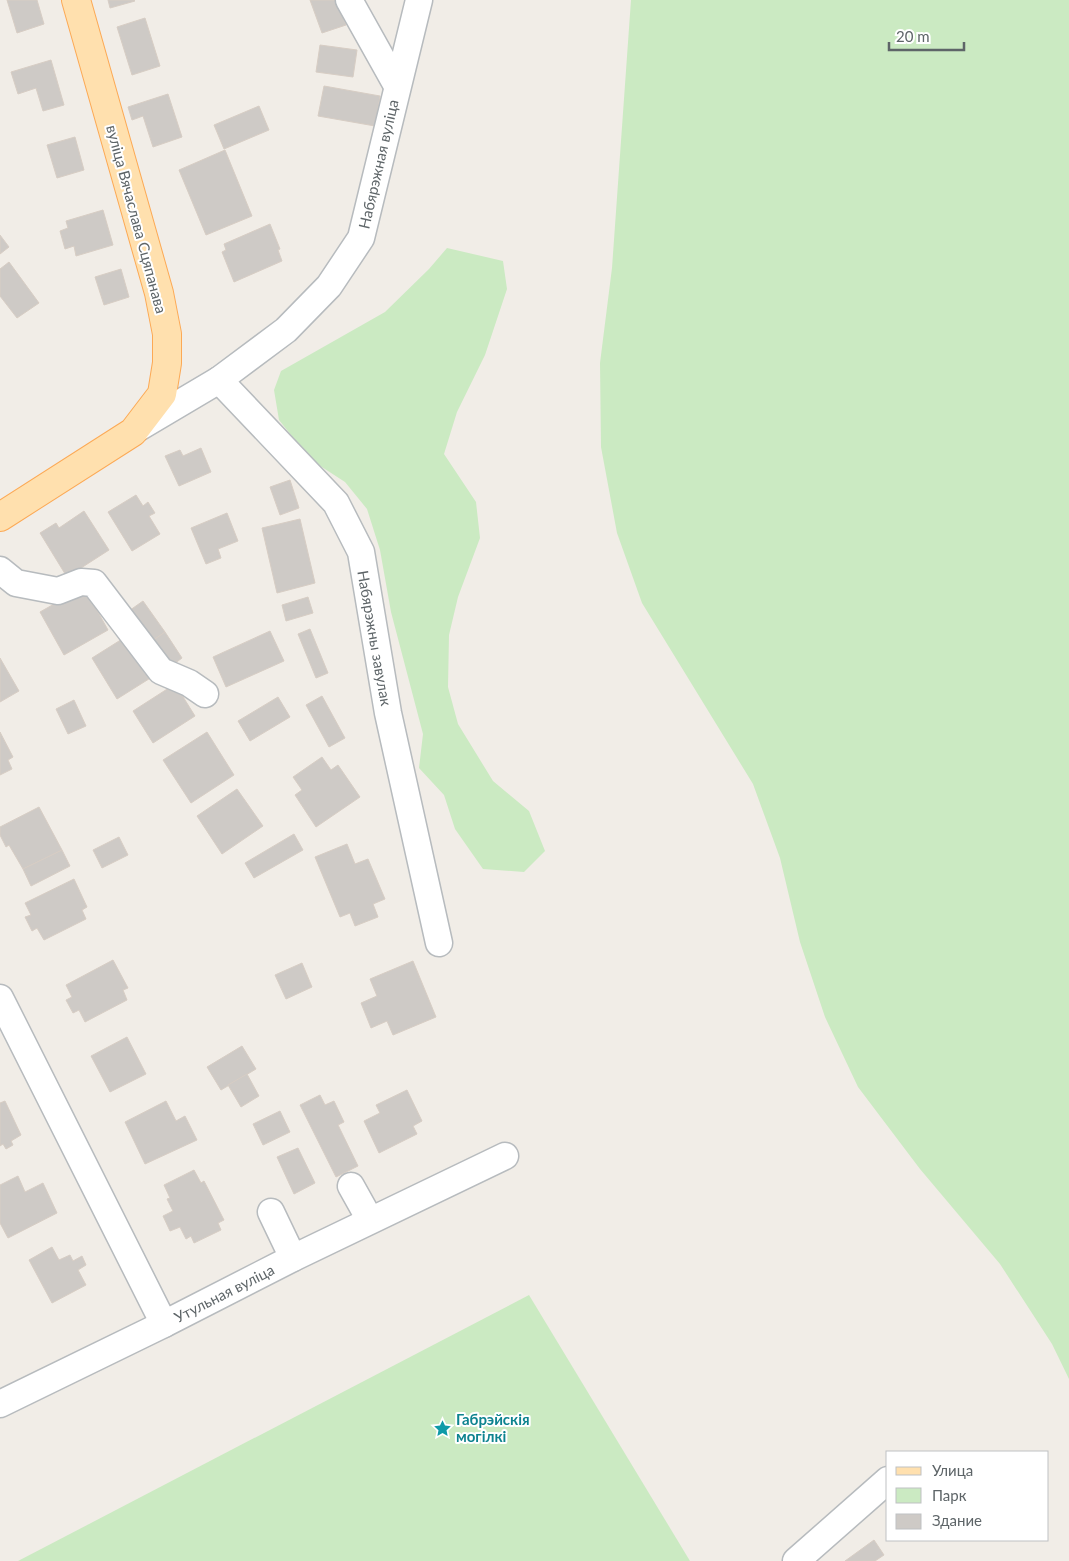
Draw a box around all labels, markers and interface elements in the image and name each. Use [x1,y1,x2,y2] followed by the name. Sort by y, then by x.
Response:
[889,20,964,52] scale bar
[896,27,930,45] text: 20 m
[354,98,402,230] street label: Набярэжная вуліца
[103,123,171,315] street label: вуліца Вячаслава Сцяпанава
[354,569,396,707] street label: Набярэжны завулак
[171,1260,277,1326] street label: Утульная вуліца
[456,1410,530,1445] place label: Габрэйскія могілкі
[432,1418,452,1438] place icon: Габрэйскія могілкі
[886,1451,1049,1541] legend
[932,1461,973,1479] text: Улица
[932,1486,967,1504] text: Парк
[932,1511,982,1529] text: Здание

